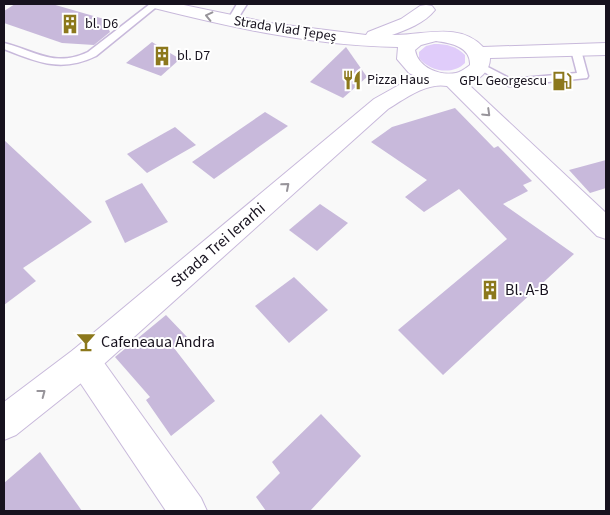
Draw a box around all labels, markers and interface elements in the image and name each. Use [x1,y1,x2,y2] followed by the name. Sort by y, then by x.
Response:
[204,11,213,22] one-way arrow
[232,11,338,47] street label: Strada Vlad Țepeș
[59,13,81,35] building icon: bl. D6
[85,14,118,34] place label: bl. D6
[151,45,173,67] building icon: bl. D7
[177,46,210,66] place label: bl. D7
[341,69,363,91] restaurant icon: Pizza Haus
[367,70,430,90] place label: Pizza Haus
[551,70,573,92] fuel station icon: GPL Georgescu
[459,71,547,91] place label: GPL Georgescu
[482,107,491,116] one-way arrow
[281,183,290,192] one-way arrow
[166,198,270,292] street label: Strada Trei Ierarhi
[479,279,501,301] building icon: Bl. A-B
[505,279,549,301] place label: Bl. A-B
[75,331,97,353] bar icon: Cafeneaua Andra
[101,331,215,353] place label: Cafeneaua Andra
[36,390,46,399] one-way arrow

